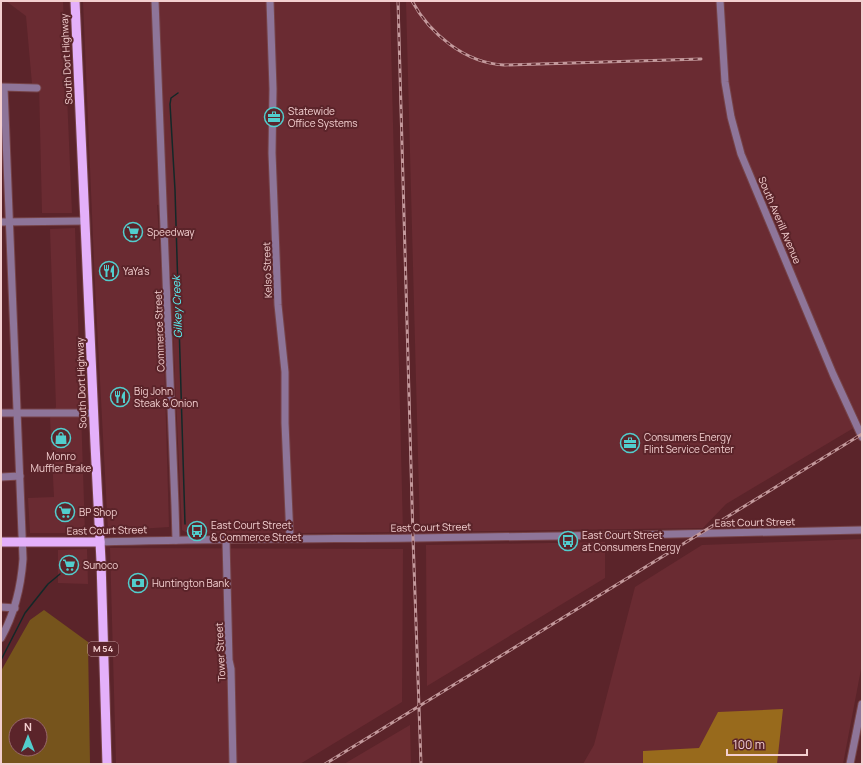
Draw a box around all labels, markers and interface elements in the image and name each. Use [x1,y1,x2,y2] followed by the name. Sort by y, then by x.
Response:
[57,12,75,105] street label: South Dort Highway
[288,104,357,130] place label: Statewide Office Systems
[263,106,285,128] office icon: Statewide Office Systems
[755,174,805,266] street label: South Averill Avenue
[122,221,144,243] supermarket icon: Speedway
[147,225,195,239] place label: Speedway
[259,242,275,298] street label: Kelso Street
[98,260,120,282] restaurant icon: YaYa's
[123,264,149,278] place label: YaYa's
[168,274,185,339] water label: Gilkey Creek
[151,290,167,372] street label: Commerce Street
[72,336,90,429] street label: South Dort Highway
[134,384,198,410] place label: Big John Steak & Onion
[109,386,131,408] restaurant icon: Big John Steak & Onion
[50,427,72,449] shop icon: Monro Muffler Brake
[644,430,734,456] place label: Consumers Energy Flint Service Center
[619,432,641,454] office icon: Consumers Energy Flint Service Center
[31,449,92,475] place label: Monro Muffler Brake
[54,501,76,523] supermarket icon: BP Shop
[79,505,117,519] place label: BP Shop
[715,514,795,530] street label: East Court Street
[211,518,301,544] place label: East Court Street & Commerce Street
[391,519,471,535] street label: East Court Street
[186,520,208,542] bus stop icon: East Court Street & Commerce Street
[67,522,147,538] street label: East Court Street
[582,528,681,554] place label: East Court Street at Consumers Energy
[557,530,579,552] bus stop icon: East Court Street at Consumers Energy
[58,554,80,576] supermarket icon: Sunoco
[83,558,118,572] place label: Sunoco
[127,572,149,594] bank icon: Huntington Bank
[152,576,230,590] place label: Huntington Bank
[211,622,229,682] street label: Tower Street
[88,642,118,656] road number: M 54
[8,717,48,757] north arrow
[24,719,32,734] text: N
[727,731,807,757] scale bar
[733,736,765,753] text: 100 m

